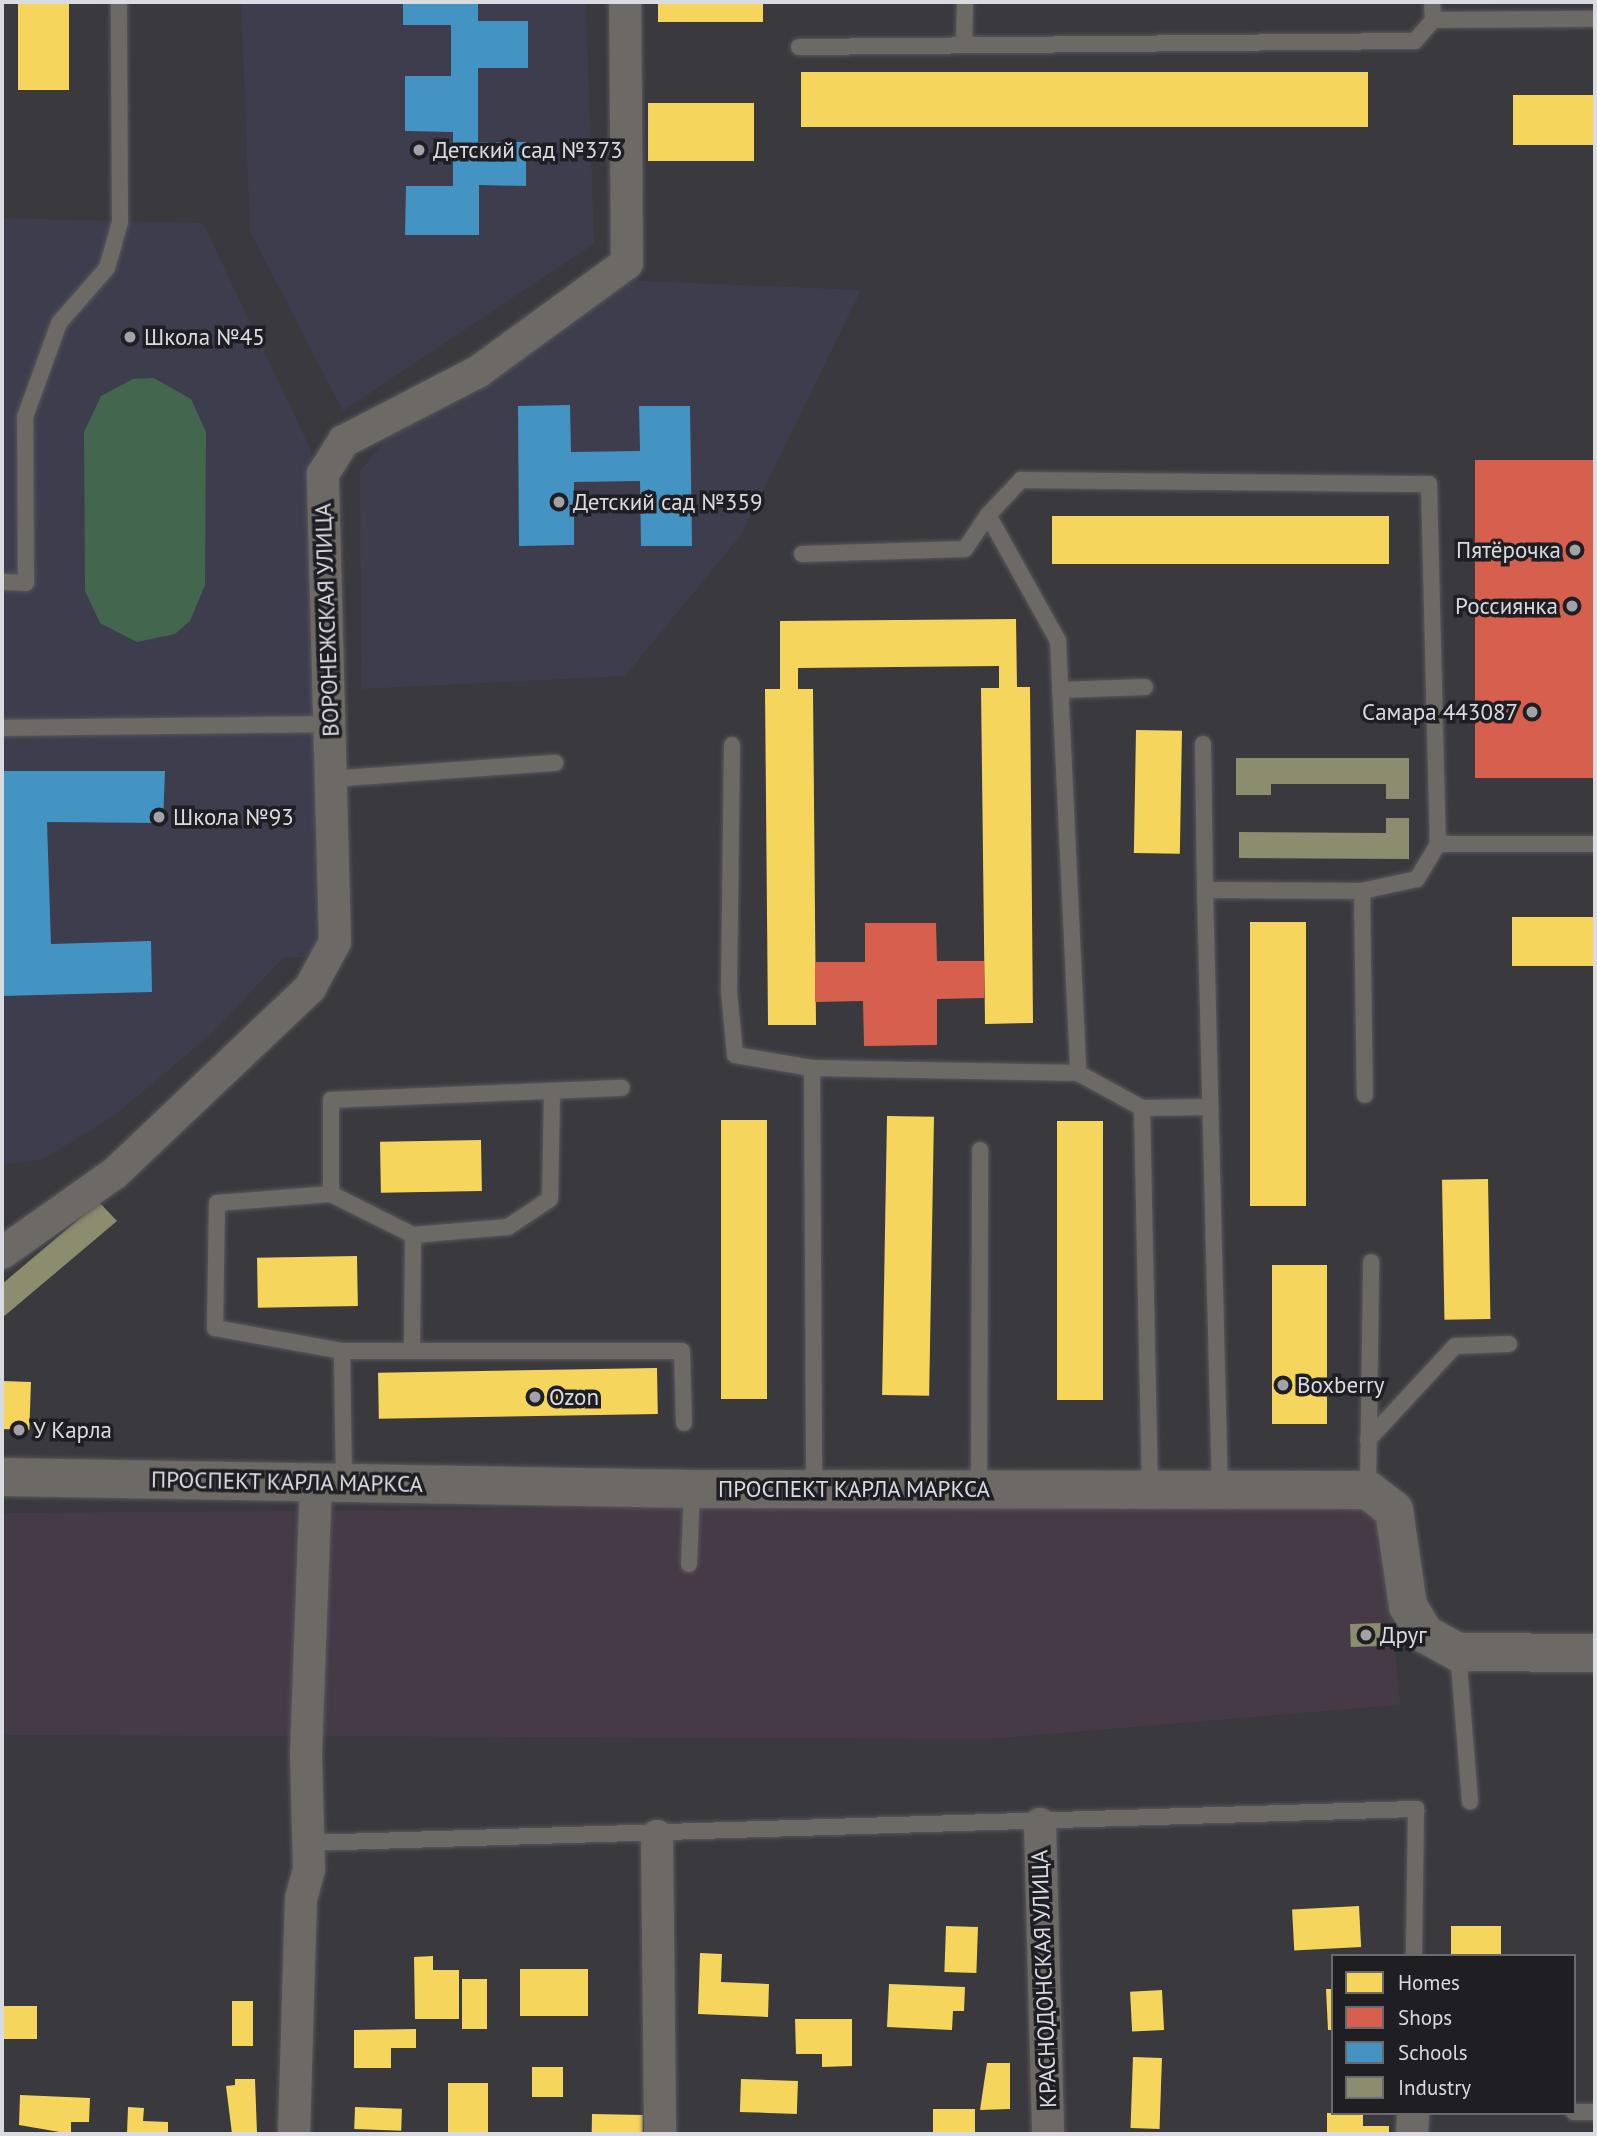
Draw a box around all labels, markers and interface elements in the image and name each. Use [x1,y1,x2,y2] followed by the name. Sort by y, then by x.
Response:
[433,136,622,164] place label: Детский сад №373
[411,142,427,158] marker: Детский сад №373
[144,323,265,351] place label: Школа №45
[122,329,138,345] marker: Школа №45
[573,488,762,516] place label: Детский сад №359
[551,494,567,510] marker: Детский сад №359
[309,502,345,738] street label: ВОРОНЕЖСКАЯ УЛИЦА
[1456,536,1561,564] place label: Пятёрочка
[1567,542,1583,558] marker: Пятёрочка
[1455,592,1558,620] place label: Россиянка
[1564,598,1580,614] marker: Россиянка
[1362,698,1518,726] place label: Самара 443087
[1524,704,1540,720] marker: Самара 443087
[173,803,294,831] place label: Школа №93
[151,809,167,825] marker: Школа №93
[1297,1371,1385,1399] place label: Boxberry
[1275,1377,1291,1393] marker: Boxberry
[549,1383,599,1411] place label: Ozon
[527,1389,543,1405] marker: Ozon
[33,1416,113,1444] place label: У Карла
[11,1422,27,1438] marker: У Карла
[150,1466,424,1498] street label: ПРОСПЕКТ КАРЛА МАРКСА
[717,1475,991,1503] street label: ПРОСПЕКТ КАРЛА МАРКСА
[1380,1621,1427,1649] place label: Друг
[1358,1627,1374,1643] marker: Друг
[1026,1849,1062,2109] street label: КРАСНОДОНСКАЯ УЛИЦА
[1331,1954,1576,2115] legend
[1398,1969,1460,1996] text: Homes
[1398,2004,1452,2031] text: Shops
[1398,2039,1468,2066] text: Schools
[1398,2074,1471,2101] text: Industry

